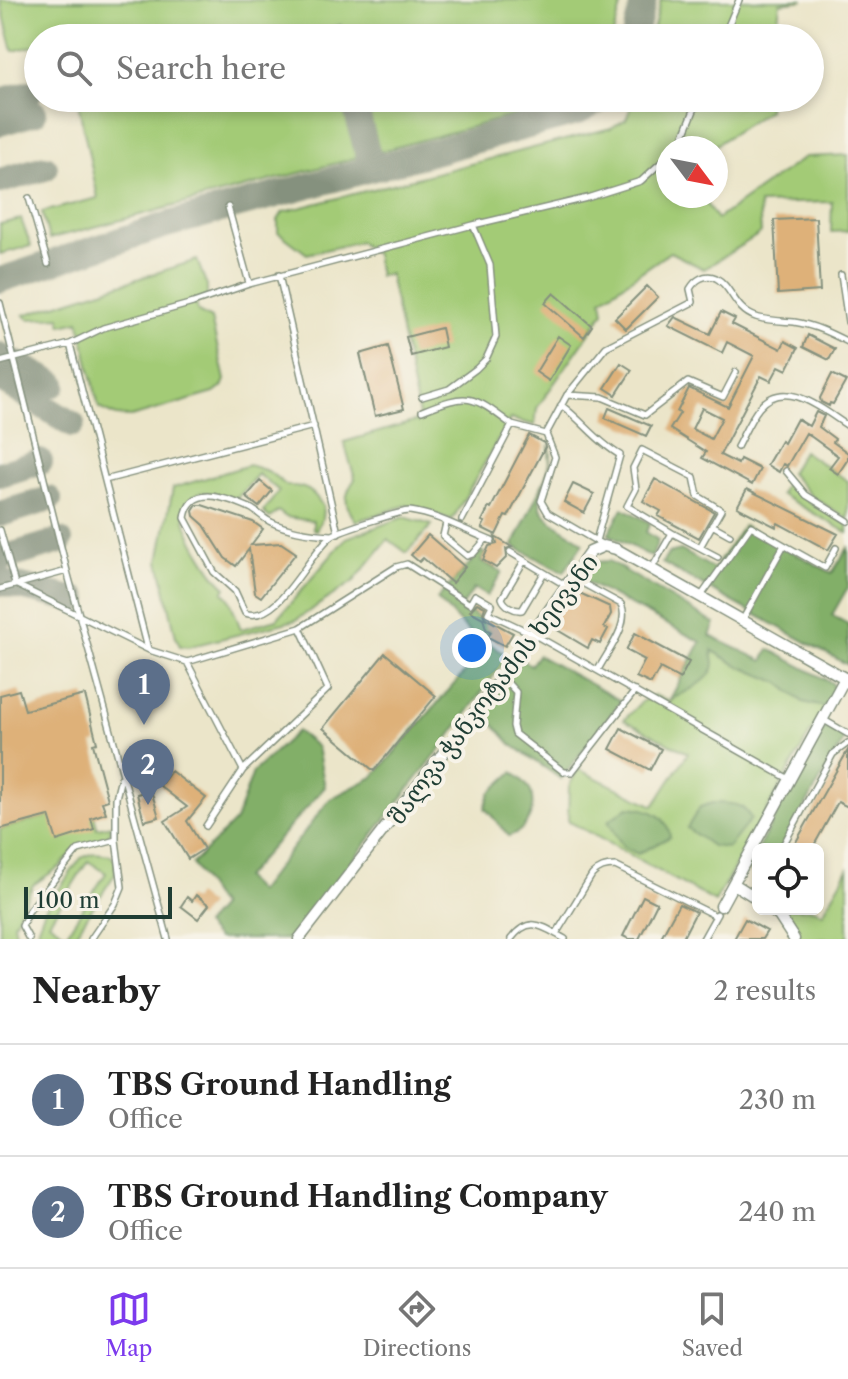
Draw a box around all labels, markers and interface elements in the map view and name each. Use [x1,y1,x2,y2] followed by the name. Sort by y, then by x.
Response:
[24,24,824,112] search box
[52,46,96,90] icon: search
[116,50,286,87] text: Search here
[656,136,728,208] north arrow
[382,548,604,830] street label: შალვა ჭანკოტაძის ხეივანი
[452,628,492,668] your location
[118,659,170,725] pin: 1
[122,739,174,805] pin: 2
[752,843,824,915] map controls
[752,843,824,915] button: locate
[24,883,172,919] scale bar
[36,887,99,914] text: 100 m
[32,970,160,1012] text: Nearby
[713,975,816,1007] text: 2 results
[108,1066,451,1103] text: TBS Ground Handling
[52,1084,64,1116] text: 1
[739,1084,816,1116] text: 230 m
[108,1103,183,1135] text: Office
[108,1178,608,1215] text: TBS Ground Handling Company
[50,1196,66,1228] text: 2
[738,1196,816,1228] text: 240 m
[108,1215,183,1247] text: Office
[105,1287,152,1362] tab: Map
[363,1287,471,1362] tab: Directions
[682,1287,743,1362] tab: Saved

